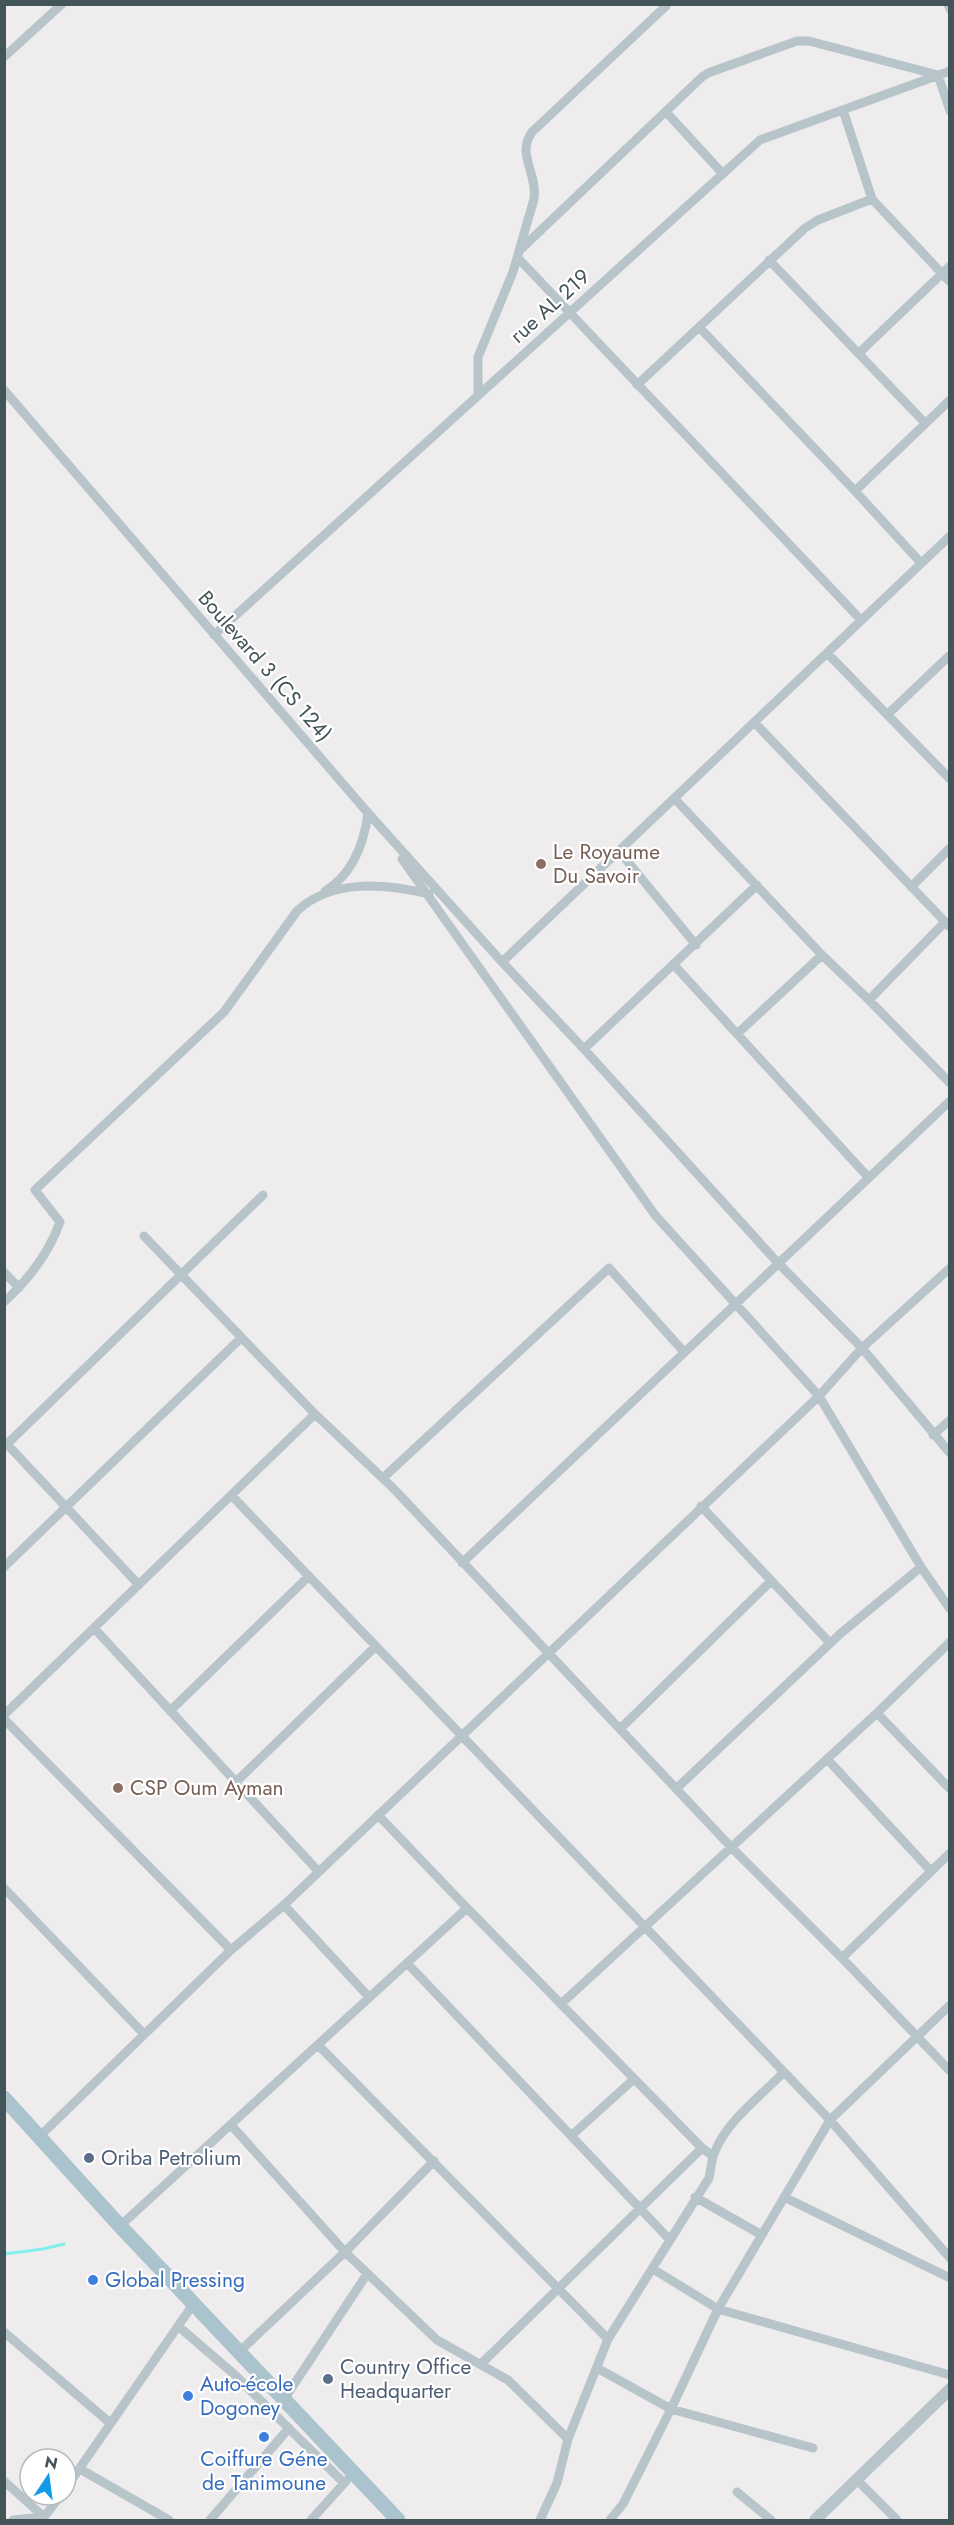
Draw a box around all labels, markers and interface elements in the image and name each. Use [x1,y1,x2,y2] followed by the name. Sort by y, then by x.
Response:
[503,262,597,350] street label: rue AL 219
[191,584,339,748] street label: Boulevard 3 (CS 124)
[553,837,660,891] place label: Le Royaume Du Savoir
[534,857,548,871] marker: Le Royaume Du Savoir
[130,1773,284,1803] place label: CSP Oum Ayman
[111,1781,125,1795] marker: CSP Oum Ayman
[101,2143,241,2173] place label: Oriba Petrolium
[82,2151,96,2165] marker: Oriba Petrolium
[105,2265,245,2295] place label: Global Pressing
[86,2273,100,2287] marker: Global Pressing
[340,2352,471,2406] place label: Country Office Headquarter
[200,2369,294,2423] place label: Auto-école Dogoney
[321,2372,335,2386] marker: Country Office Headquarter
[181,2389,195,2403] marker: Auto-école Dogoney
[257,2430,271,2444] marker: Coiffure Géne de Tanimoune
[200,2444,328,2498] place label: Coiffure Géne de Tanimoune
[18,2447,78,2507] north arrow
[42,2450,60,2476] text: N

